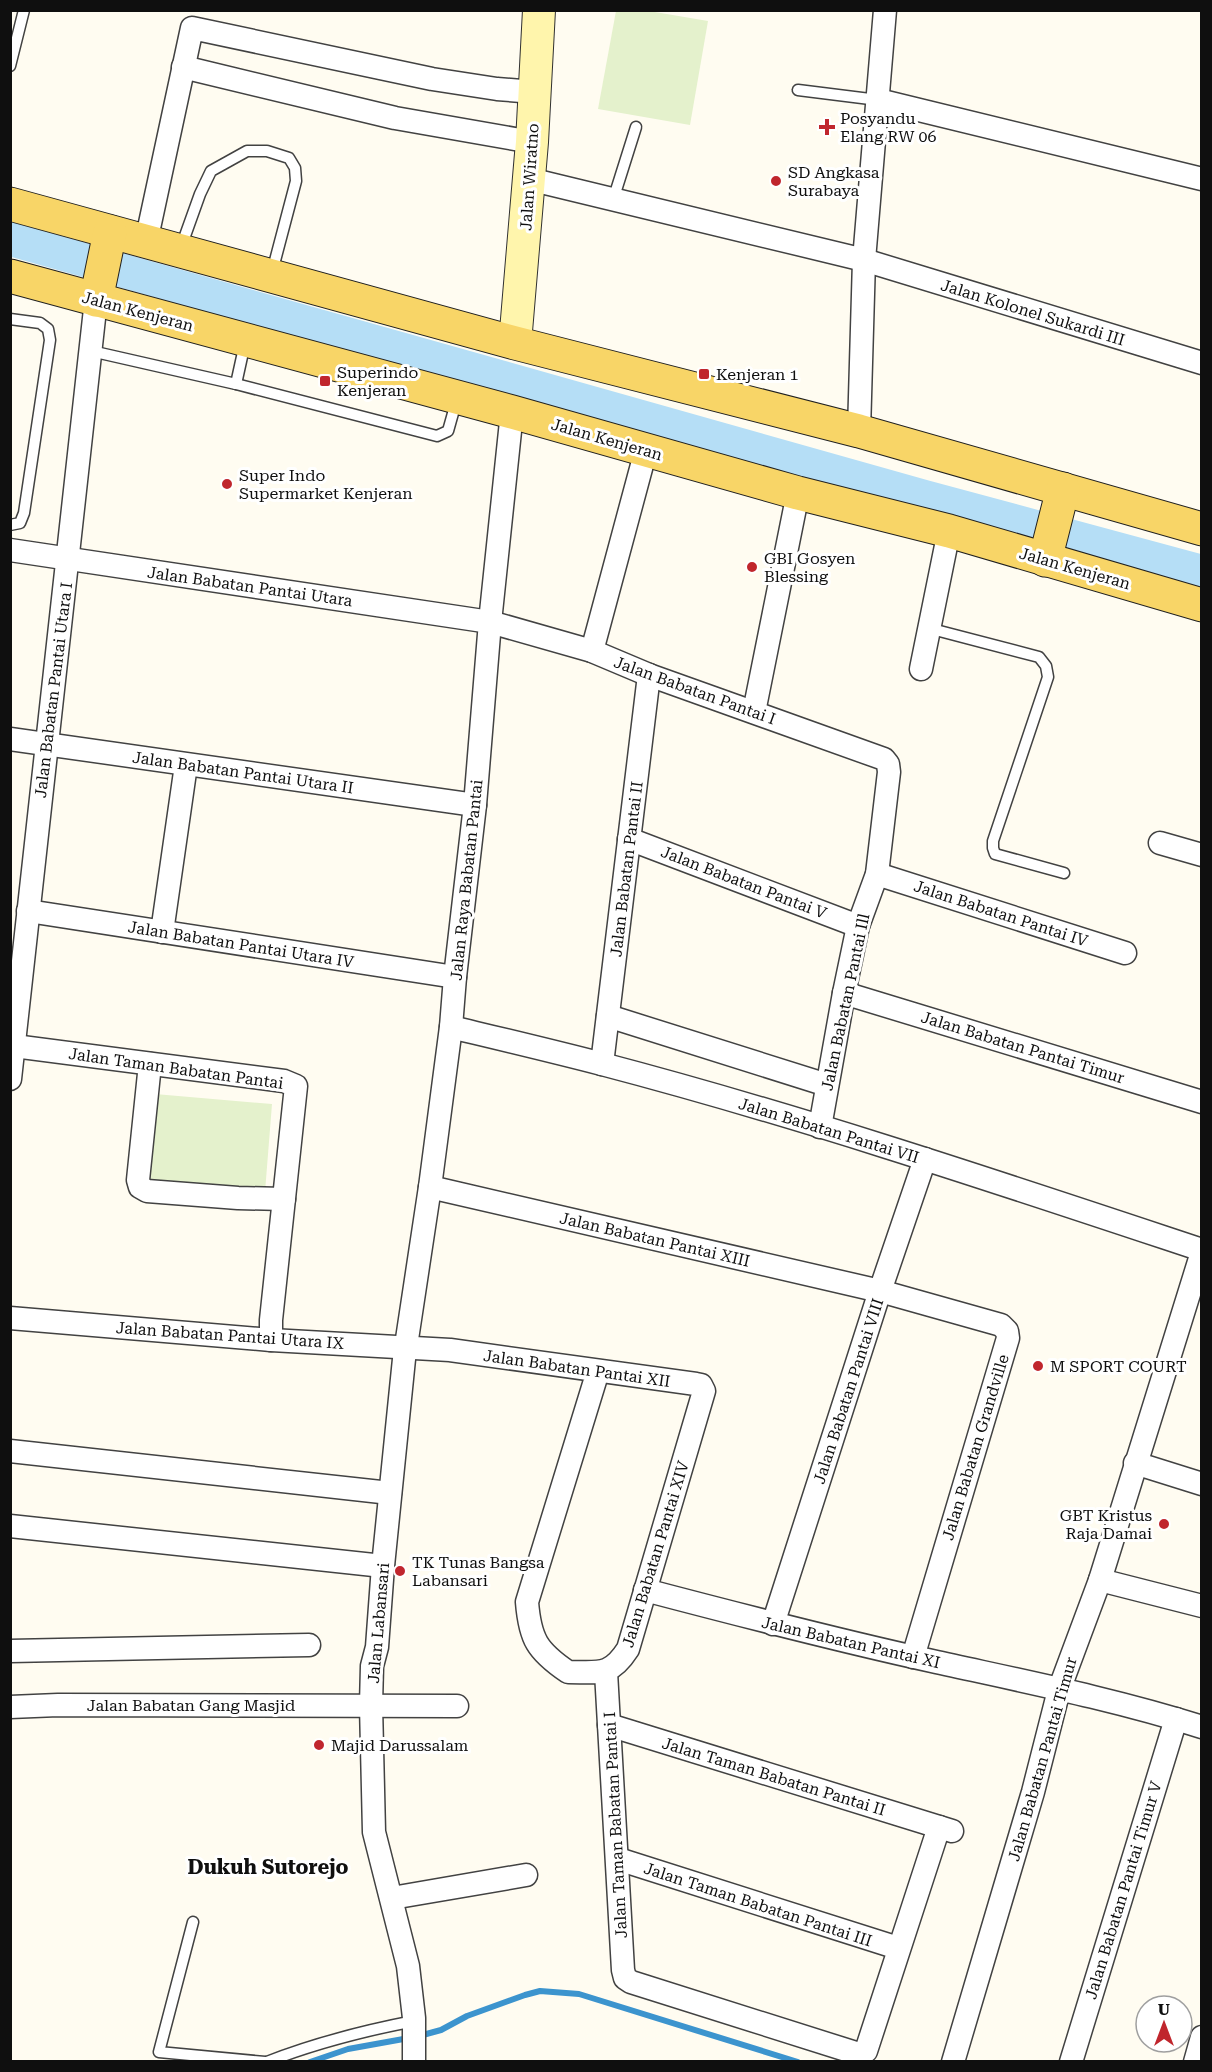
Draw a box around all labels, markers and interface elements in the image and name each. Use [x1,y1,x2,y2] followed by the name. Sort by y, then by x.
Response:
[840,109,936,146] place label: Posyandu Elang RW 06
[818,118,836,136] marker: Posyandu Elang RW 06
[516,123,543,231] street label: Jalan Wiratno
[788,163,880,200] place label: SD Angkasa Surabaya
[769,174,783,188] marker: SD Angkasa Surabaya
[939,275,1127,350] street label: Jalan Kolonel Sukardi III
[80,287,196,336] street label: Jalan Kenjeran
[337,363,418,400] place label: Superindo Kenjeran
[716,365,798,384] place label: Kenjeran 1
[697,367,711,381] marker: Kenjeran 1
[318,374,332,388] marker: Superindo Kenjeran
[549,415,665,464] street label: Jalan Kenjeran
[239,466,412,503] place label: Super Indo Supermarket Kenjeran
[220,477,234,491] marker: Super Indo Supermarket Kenjeran
[1017,544,1133,593] street label: Jalan Kenjeran
[764,549,855,586] place label: GBI Gosyen Blessing
[745,560,759,574] marker: GBI Gosyen Blessing
[146,563,354,610] street label: Jalan Babatan Pantai Utara
[31,581,76,799] street label: Jalan Babatan Pantai Utara I
[611,652,778,729] street label: Jalan Babatan Pantai I
[131,748,355,797] street label: Jalan Babatan Pantai Utara II
[447,779,486,981] street label: Jalan Raya Babatan Pantai
[606,780,647,958] street label: Jalan Babatan Pantai II
[658,842,830,923] street label: Jalan Babatan Pantai V
[911,876,1091,951] street label: Jalan Babatan Pantai IV
[817,912,874,1092] street label: Jalan Babatan Pantai Ill
[127,917,356,972] street label: Jalan Babatan Pantai Utara IV
[919,1007,1127,1088] street label: Jalan Babatan Pantai Timur
[67,1044,285,1093] street label: Jalan Taman Babatan Pantai
[736,1094,921,1167] street label: Jalan Babatan Pantai VII
[558,1208,752,1271] street label: Jalan Babatan Pantai XIII
[809,1296,887,1486] street label: Jalan Babatan Pantai VIII
[115,1318,345,1353] street label: Jalan Babatan Pantai Utara IX
[482,1346,672,1391] street label: Jalan Babatan Pantai XII
[938,1352,1013,1542] street label: Jalan Babatan Grandville
[1050,1357,1187,1376] place label: M SPORT COURT
[1031,1359,1045,1373] marker: M SPORT COURT
[618,1458,693,1650] street label: Jalan Babatan Pantai XIV
[1060,1506,1152,1543] place label: GBT Kristus Raja Damai
[1157,1517,1171,1531] marker: GBT Kristus Raja Damai
[412,1553,545,1590] place label: TK Tunas Bangsa Labansari
[364,1562,393,1684] street label: Jalan Labansari
[393,1564,407,1578] marker: TK Tunas Bangsa Labansari
[760,1613,942,1672] street label: Jalan Babatan Pantai XI
[1004,1654,1081,1863] street label: Jalan Babatan Pantai Timur
[87,1696,295,1715] street label: Jalan Babatan Gang Masjid
[600,1711,631,1939] street label: Jalan Taman Babatan Pantai I
[660,1733,888,1820] street label: Jalan Taman Babatan Pantai II
[331,1736,469,1755] place label: Majid Darussalam
[312,1738,326,1752] marker: Majid Darussalam
[1081,1778,1166,2001] street label: Jalan Babatan Pantai Timur V
[188,1855,349,1879] district label: Dukuh Sutorejo
[641,1859,874,1950] street label: Jalan Taman Babatan Pantai III
[1134,1994,1194,2054] north arrow
[1158,2000,1170,2019] text: U

